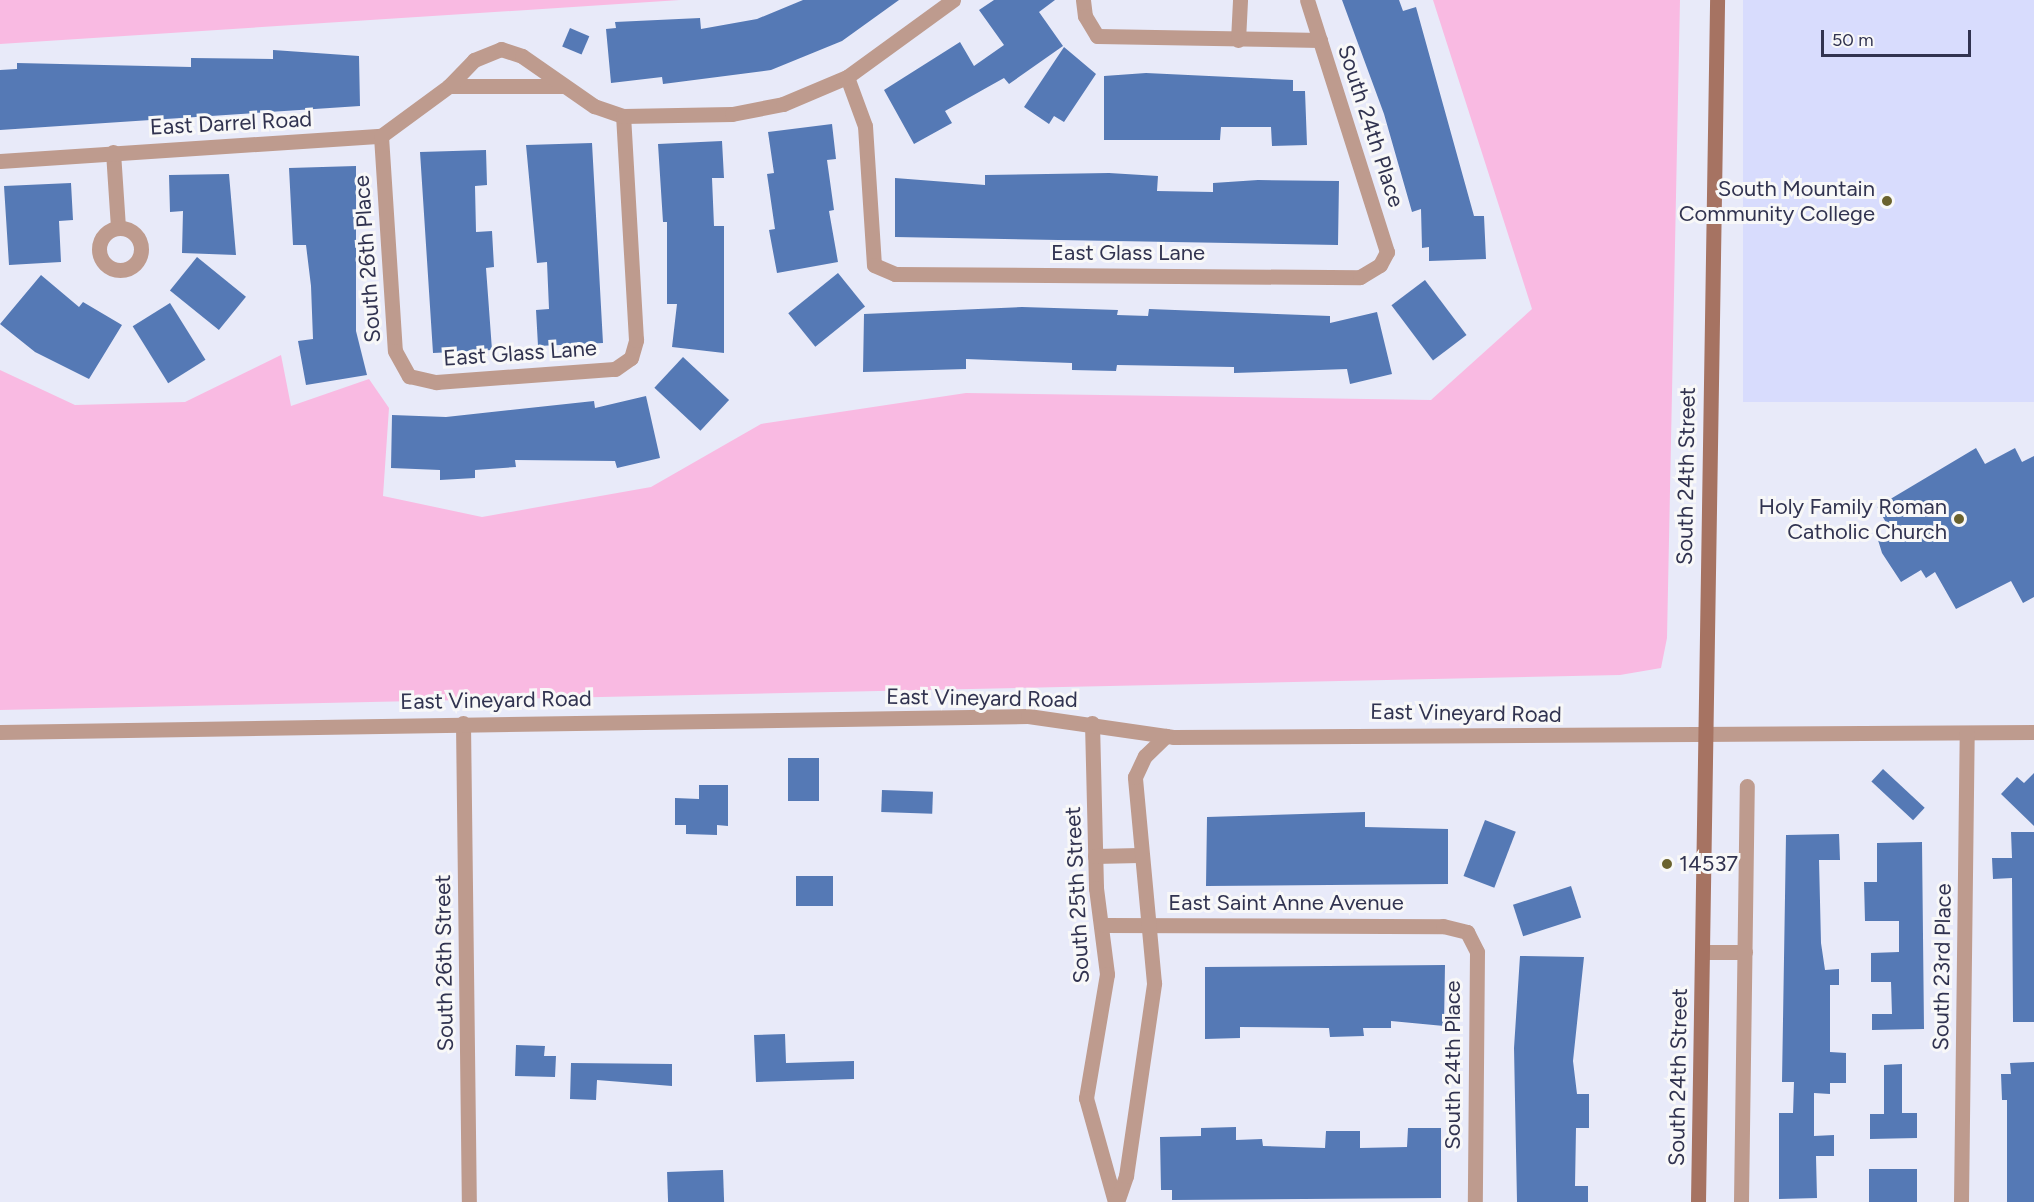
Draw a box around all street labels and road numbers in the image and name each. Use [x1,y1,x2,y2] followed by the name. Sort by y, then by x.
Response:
[1332,41,1410,211] street label: South 24th Place
[149,106,313,140] street label: East Darrel Road
[348,174,386,344] street label: South 26th Place
[1051,240,1205,266] street label: East Glass Lane
[442,334,598,372] street label: East Glass Lane
[1671,387,1701,565] street label: South 24th Street
[886,683,1078,713] street label: East Vineyard Road
[400,685,592,715] street label: East Vineyard Road
[1370,698,1562,728] street label: East Vineyard Road
[1059,806,1095,984] street label: South 25th Street
[429,874,459,1052] street label: South 26th Street
[1927,883,1957,1051] street label: South 23rd Place
[1168,890,1404,916] street label: East Saint Anne Avenue
[1440,980,1466,1150] street label: South 24th Place
[1663,988,1693,1166] street label: South 24th Street

